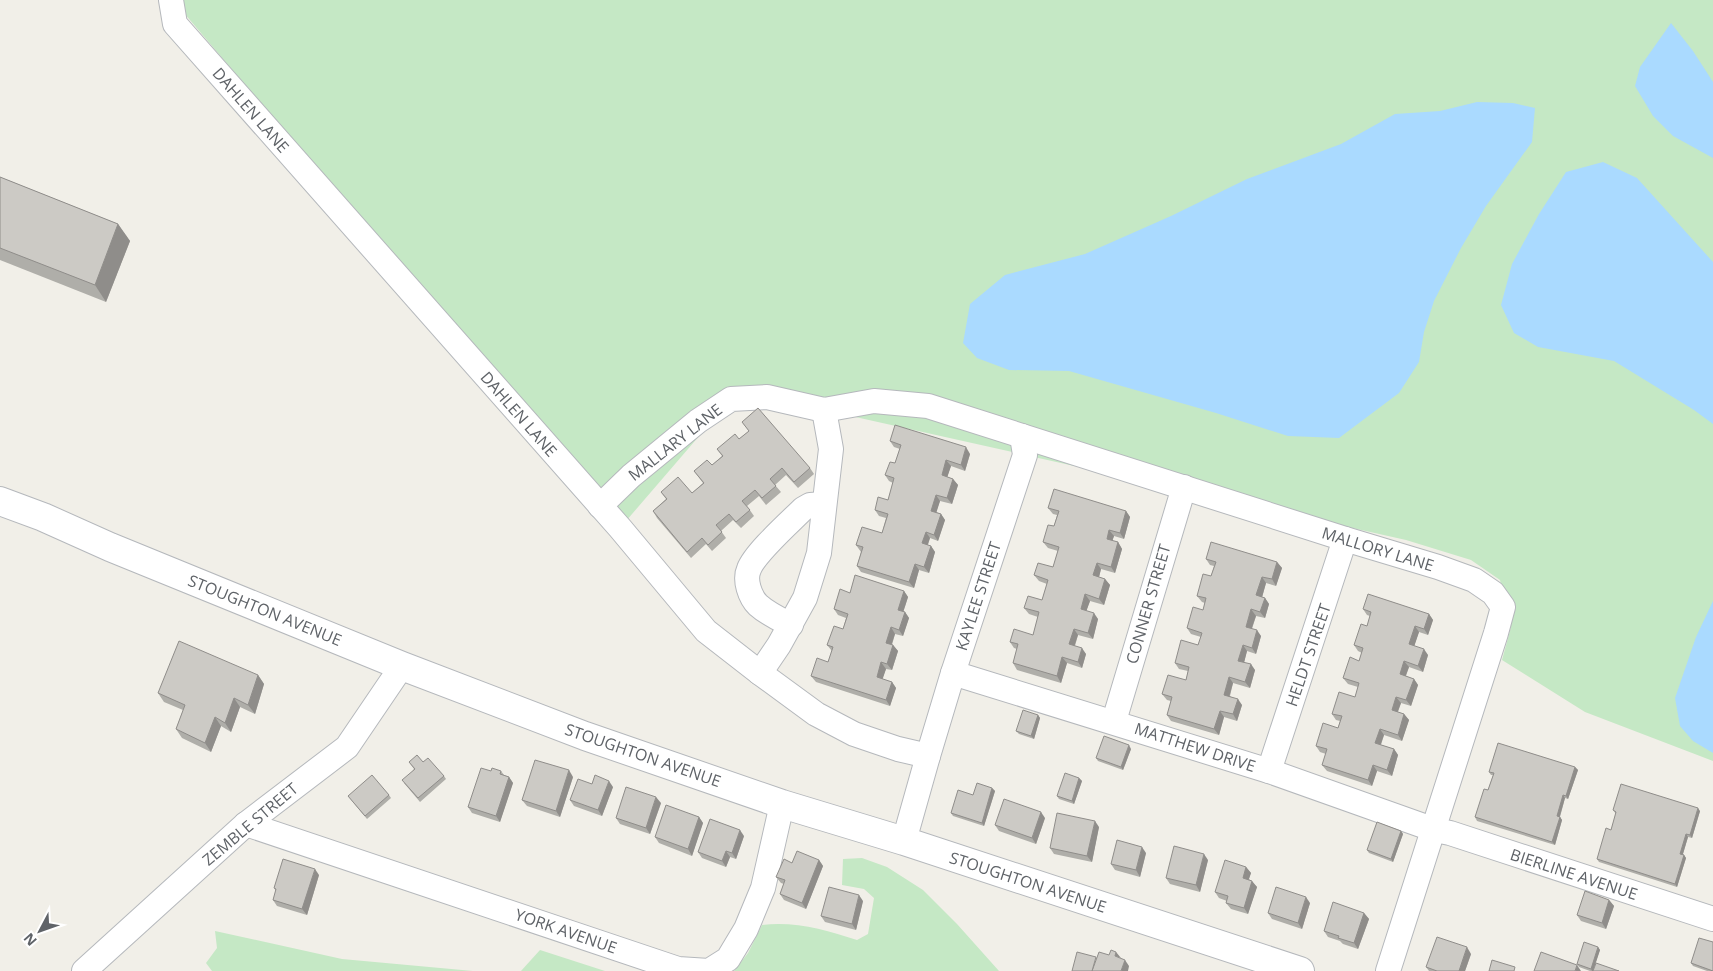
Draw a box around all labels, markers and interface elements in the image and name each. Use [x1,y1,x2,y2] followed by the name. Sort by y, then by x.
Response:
[208,63,294,157] street label: DAHLEN LANE
[476,367,562,461] street label: DAHLEN LANE
[623,398,727,486] street label: MALLARY LANE
[1319,522,1437,576] street label: MALLORY LANE
[950,539,1006,653] street label: KAYLEE STREET
[1120,541,1176,666] street label: CONNER STREET
[185,569,345,651] street label: STOUGHTON AVENUE
[1280,600,1336,709] street label: HELDT STREET
[1132,717,1258,777] street label: MATTHEW DRIVE
[562,718,724,792] street label: STOUGHTON AVENUE
[198,777,302,870] street label: ZEMBLE STREET
[1508,843,1640,905] street label: BIERLINE AVENUE
[947,846,1109,918] street label: STOUGHTON AVENUE
[512,903,620,959] street label: YORK AVENUE
[15,906,65,956] north arrow
[19,929,41,950] text: N

